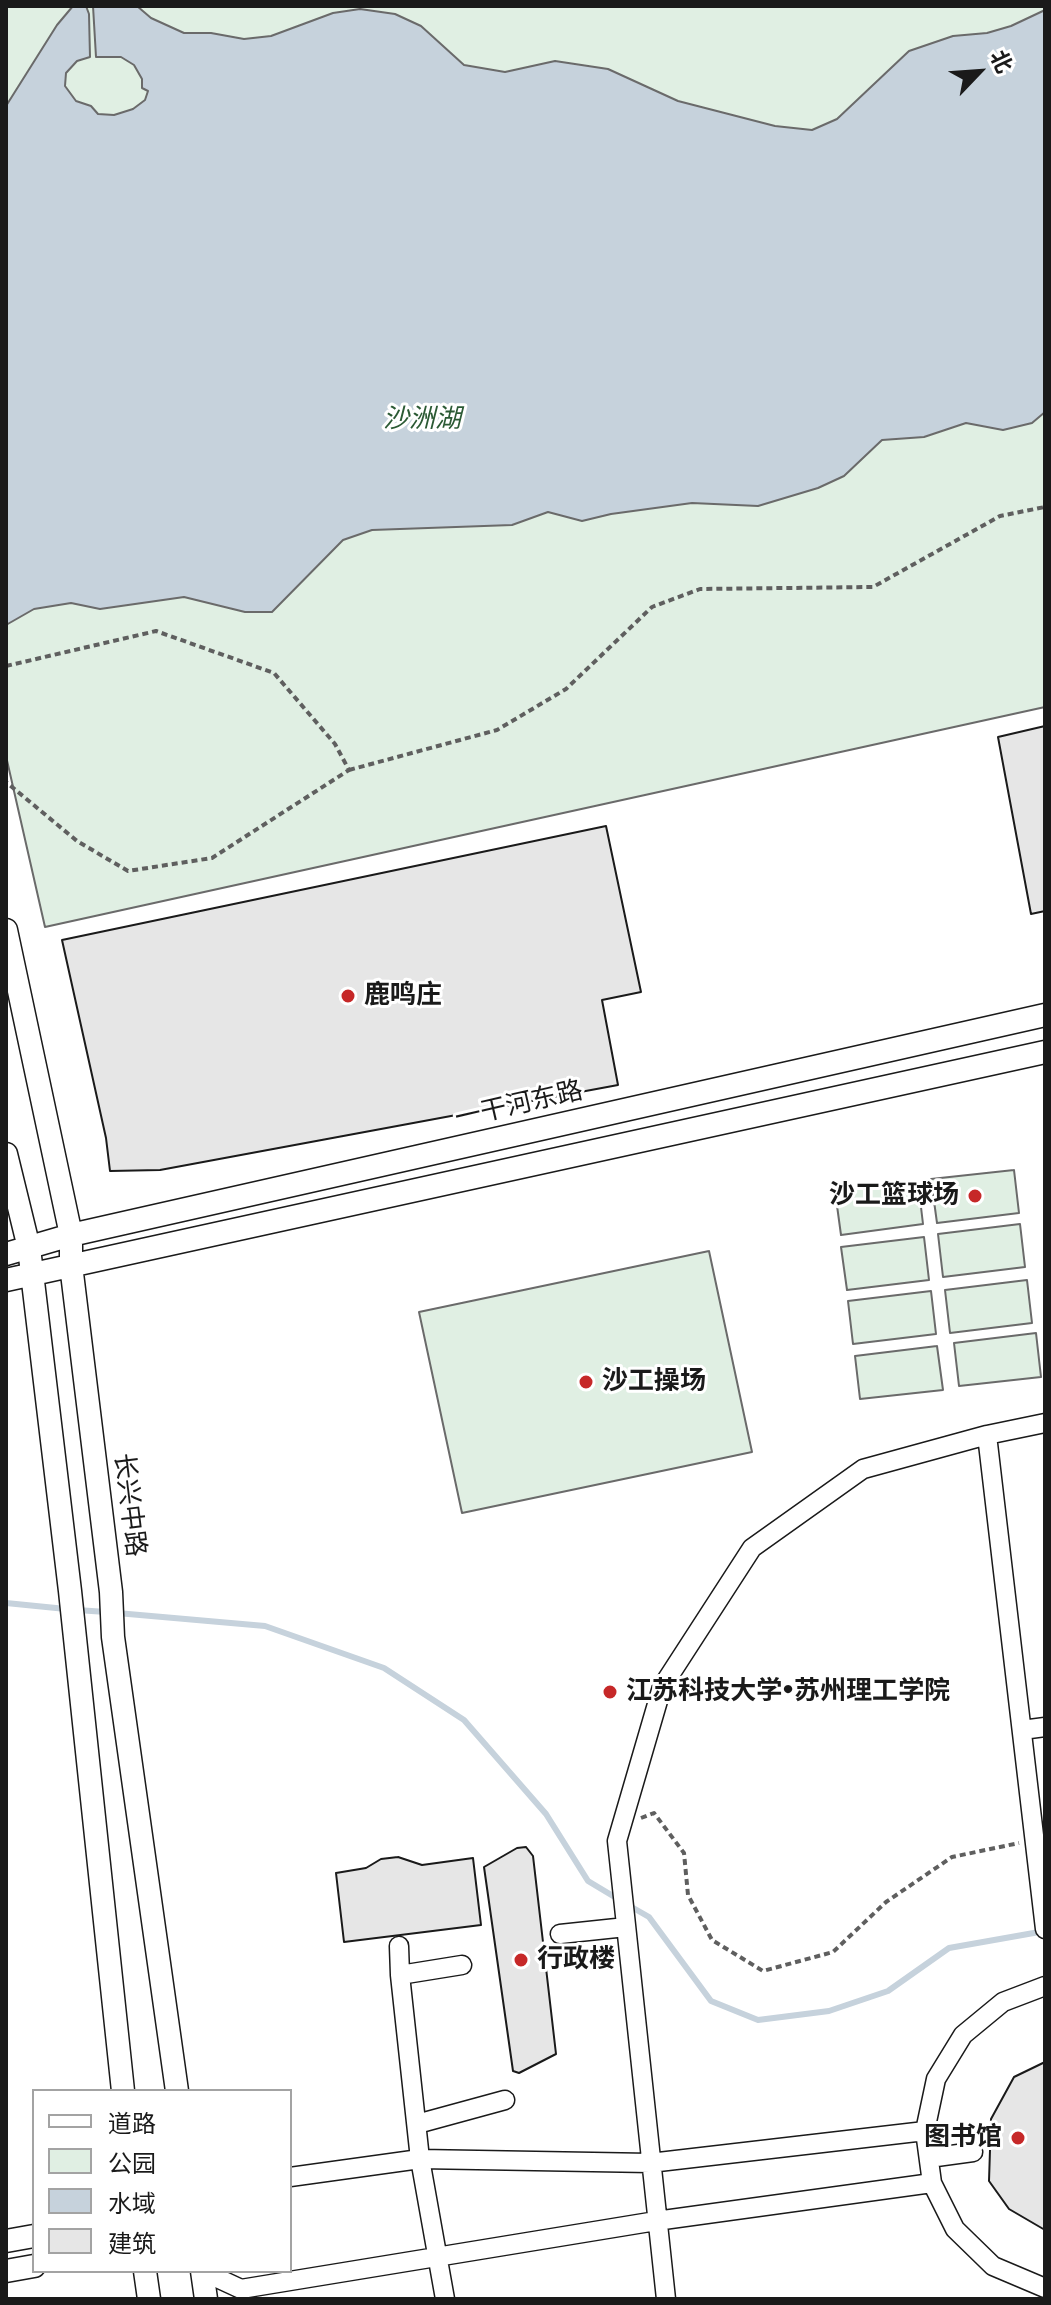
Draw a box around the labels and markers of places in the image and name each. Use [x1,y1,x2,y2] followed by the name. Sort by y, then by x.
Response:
[364,980,442,1012] place label: 鹿鸣庄
[339,987,357,1005] marker: 鹿鸣庄
[829,1180,959,1212] place label: 沙工篮球场
[966,1187,984,1205] marker: 沙工篮球场
[602,1366,706,1398] place label: 沙工操场
[577,1373,595,1391] marker: 沙工操场
[626,1676,950,1708] place label: 江苏科技大学•苏州理工学院
[601,1683,619,1701] marker: 江苏科技大学•苏州理工学院
[537,1944,615,1976] place label: 行政楼
[512,1951,530,1969] marker: 行政楼
[924,2122,1002,2154] place label: 图书馆
[1009,2129,1027,2147] marker: 图书馆

